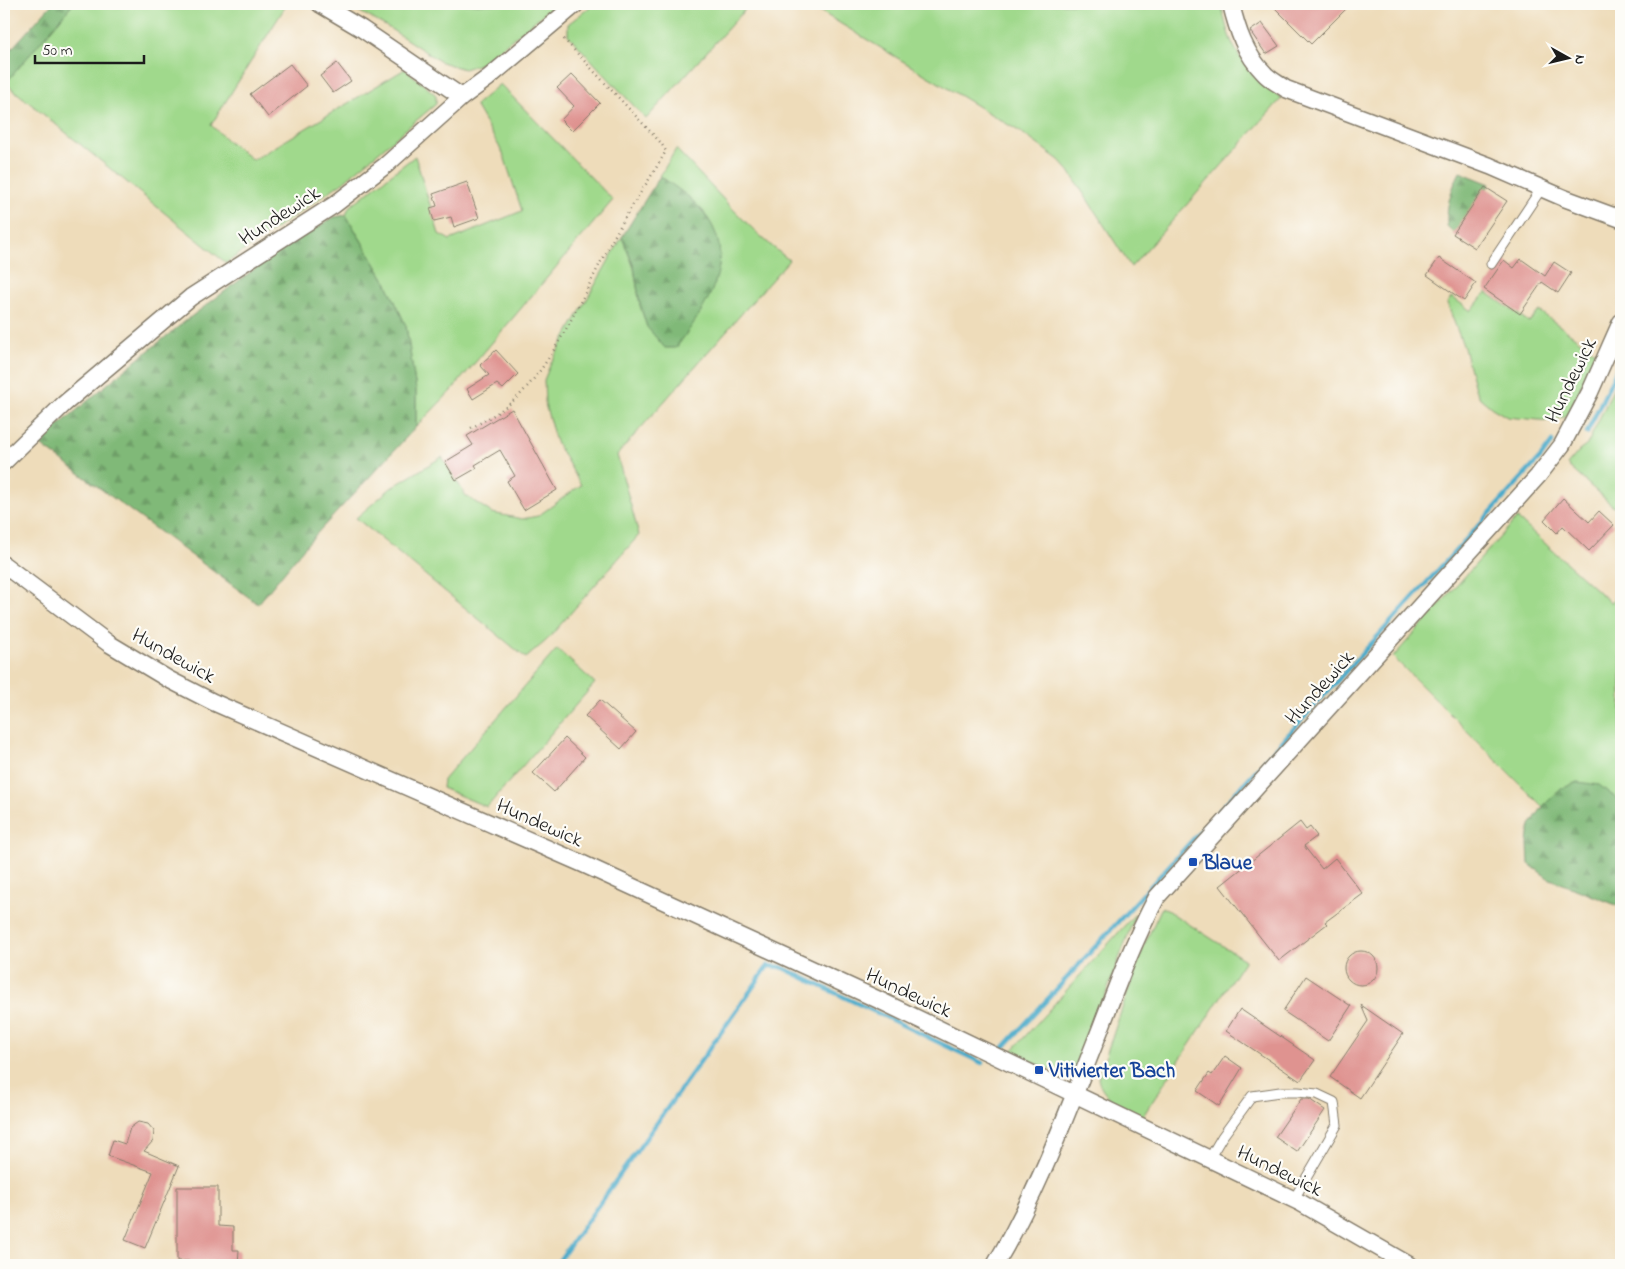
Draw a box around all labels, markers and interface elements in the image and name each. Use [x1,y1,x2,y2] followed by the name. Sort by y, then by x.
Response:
[35,32,144,64] scale bar
[1542,32,1592,82] north arrow
[42,40,73,62] text: 50 m
[1568,53,1590,66] text: N
[233,179,327,254] street label: Hundewick
[1538,332,1606,429] street label: Hundewick
[126,621,221,693] street label: Hundewick
[1279,644,1363,732] street label: Hundewick
[491,791,588,857] street label: Hundewick
[1202,849,1253,879] place label: Blaue
[1187,856,1199,868] marker: Blaue
[860,961,957,1027] street label: Hundewick
[1048,1057,1175,1087] place label: Vitivierter Bach
[1033,1064,1045,1076] marker: Vitivierter Bach
[1231,1138,1328,1206] street label: Hundewick

